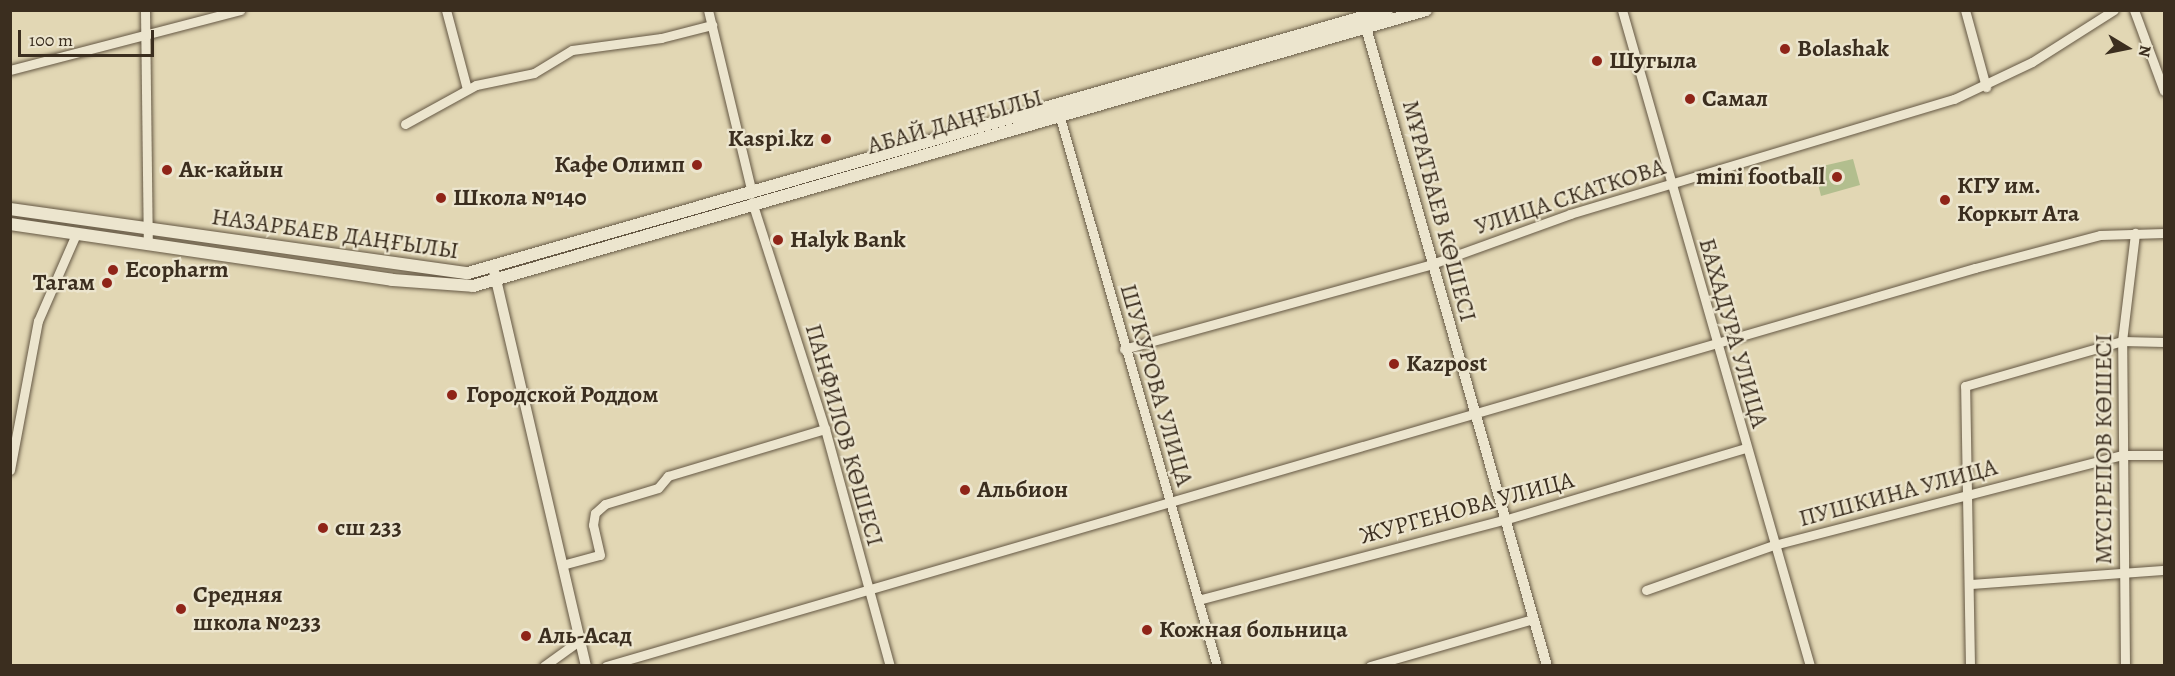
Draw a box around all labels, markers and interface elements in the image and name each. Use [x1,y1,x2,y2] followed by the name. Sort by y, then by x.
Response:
[21,18,158,56] scale bar
[2097,18,2157,78] north arrow
[29,28,73,52] text: 100 m
[1797,35,1889,63] place label: Bolashak
[1778,42,1792,56] marker: Bolashak
[2133,43,2157,59] text: N
[1609,47,1697,75] place label: Шугыла
[1590,54,1604,68] marker: Шугыла
[864,83,1046,161] street label: АБАЙ ДАҢҒЫЛЫ
[1702,85,1768,113] place label: Самал
[1683,92,1697,106] marker: Самал
[1396,97,1482,325] street label: МҰРАТБАЕВ КӨШЕСІ
[728,125,814,153] place label: Kaspi.kz
[819,132,833,146] marker: Kaspi.kz
[554,151,685,179] place label: Кафе Олимп
[1471,153,1669,241] street label: УЛИЦА СКАТКОВА
[179,156,283,184] place label: Ак-кайын
[690,158,704,172] marker: Кафе Олимп
[160,163,174,177] marker: Ак-кайын
[1696,163,1825,191] place label: mini football
[1830,170,1844,184] marker: mini football
[1957,172,2080,228] place label: КГУ им. Коркыт Ата
[453,184,587,212] place label: Школа №140
[434,191,448,205] marker: Школа №140
[1938,193,1952,207] marker: КГУ им. Коркыт Ата
[210,202,460,266] street label: НАЗАРБАЕВ ДАҢҒЫЛЫ
[790,226,906,254] place label: Halyk Bank
[771,233,785,247] marker: Halyk Bank
[1692,235,1774,431] street label: БАХАДУРА УЛИЦА
[125,256,229,284] place label: Ecopharm
[106,263,120,277] marker: Ecopharm
[33,269,95,297] place label: Тагам
[100,276,114,290] marker: Тагам
[1113,280,1199,490] street label: ШУКУРОВА УЛИЦА
[799,321,889,549] street label: ПАНФИЛОВ КӨШЕСІ
[2090,334,2118,564] street label: МҮСІРЕПОВ КӨШЕСІ
[1406,350,1487,378] place label: Kazpost
[1387,357,1401,371] marker: Kazpost
[466,381,658,409] place label: Городской Роддом
[443,386,461,404] marker: Городской Роддом
[1796,453,2000,533] street label: ПУШКИНА УЛИЦА
[1357,466,1577,550] street label: ЖУРГЕНОВА УЛИЦА
[977,476,1068,504] place label: Альбион
[958,483,972,497] marker: Альбион
[335,514,402,542] place label: сш 233
[316,521,330,535] marker: сш 233
[193,581,321,637] place label: Средняя школа №233
[174,602,188,616] marker: Средняя школа №233
[1159,616,1348,644] place label: Кожная больница
[538,622,632,650] place label: Аль-Асад
[1140,623,1154,637] marker: Кожная больница
[519,629,533,643] marker: Аль-Асад

